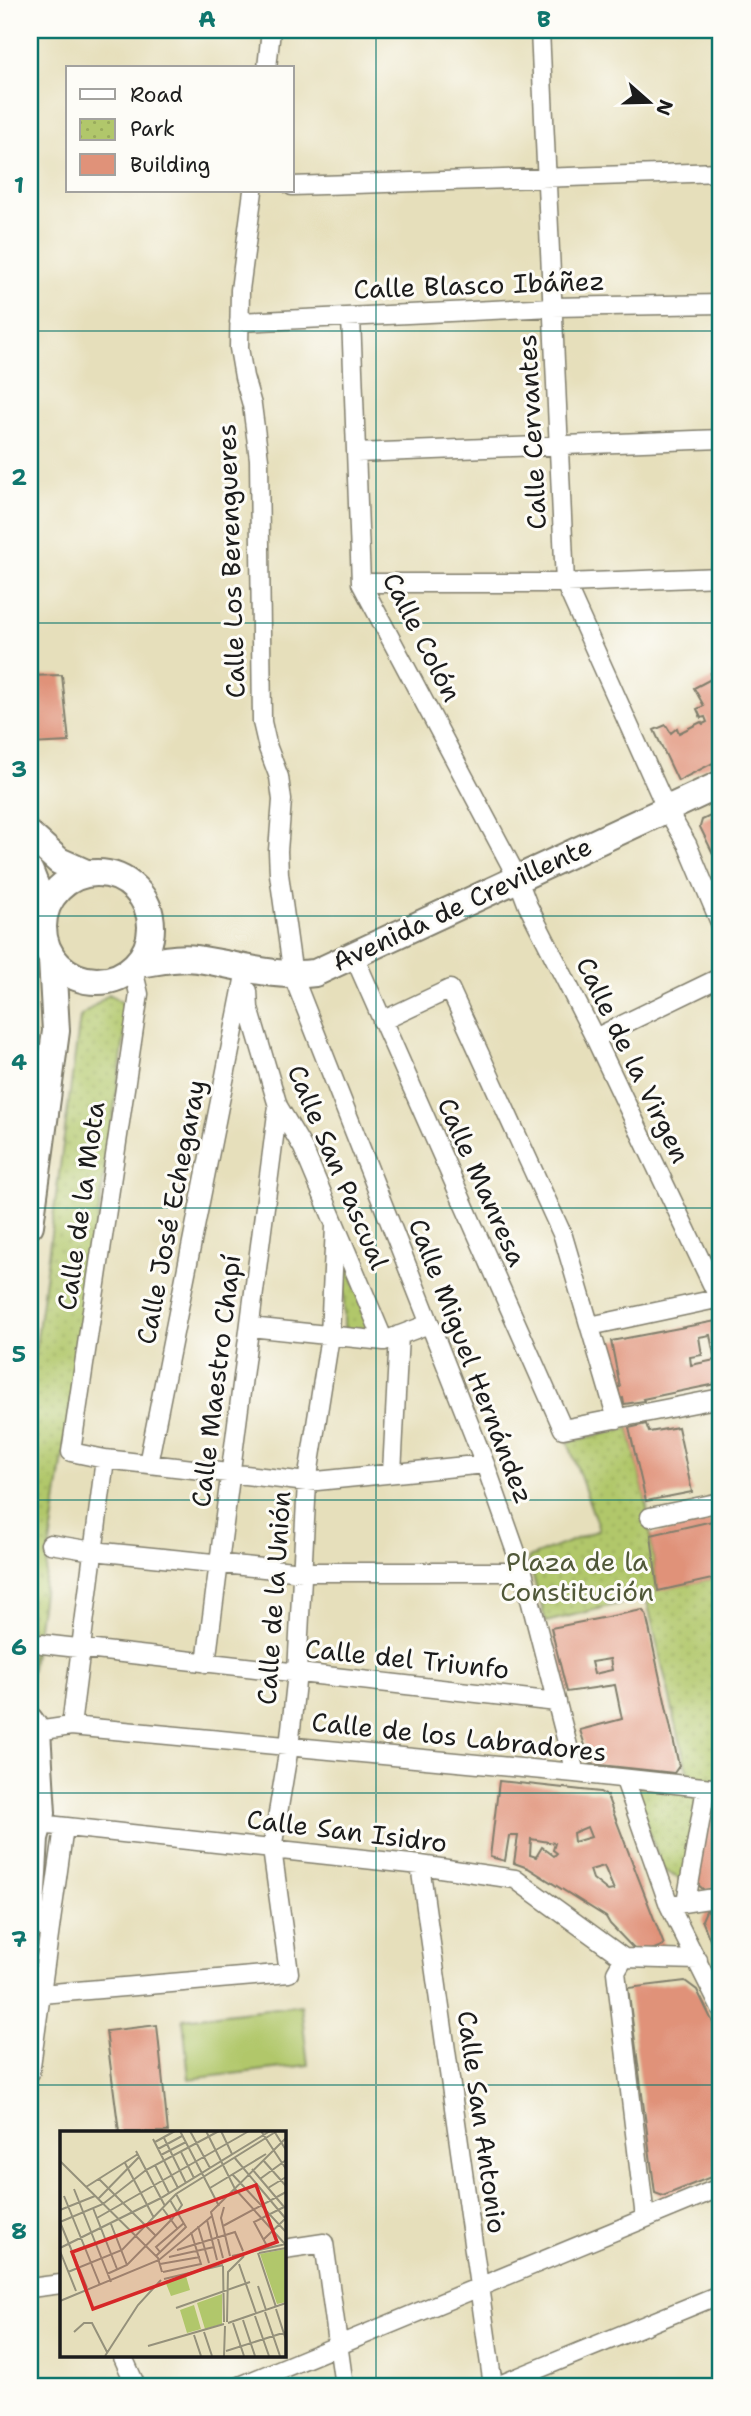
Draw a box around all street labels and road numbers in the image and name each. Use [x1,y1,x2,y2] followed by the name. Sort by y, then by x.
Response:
[353,263,605,306] street label: Calle Blasco Ibáñez
[509,333,554,531] street label: Calle Cervantes
[208,423,253,699] street label: Calle Los Berengueres
[375,566,470,707] street label: Calle Colón
[326,828,597,979] street label: Avenida de Crevillente
[568,951,698,1169] street label: Calle de la Virgen
[280,1059,397,1275] street label: Calle San Pascual
[128,1077,213,1347] street label: Calle José Echegaray
[430,1092,535,1272] street label: Calle Manresa
[49,1099,112,1313] street label: Calle de la Mota
[401,1213,542,1508] street label: Calle Miguel Hernández
[183,1252,248,1509] street label: Calle Maestro Chapí
[249,1490,298,1706] street label: Calle de la Unión
[303,1630,511,1687] street label: Calle del Triunfo
[310,1704,608,1769] street label: Calle de los Labradores
[245,1801,449,1860] street label: Calle San Isidro
[450,2008,515,2236] street label: Calle San Antonio

